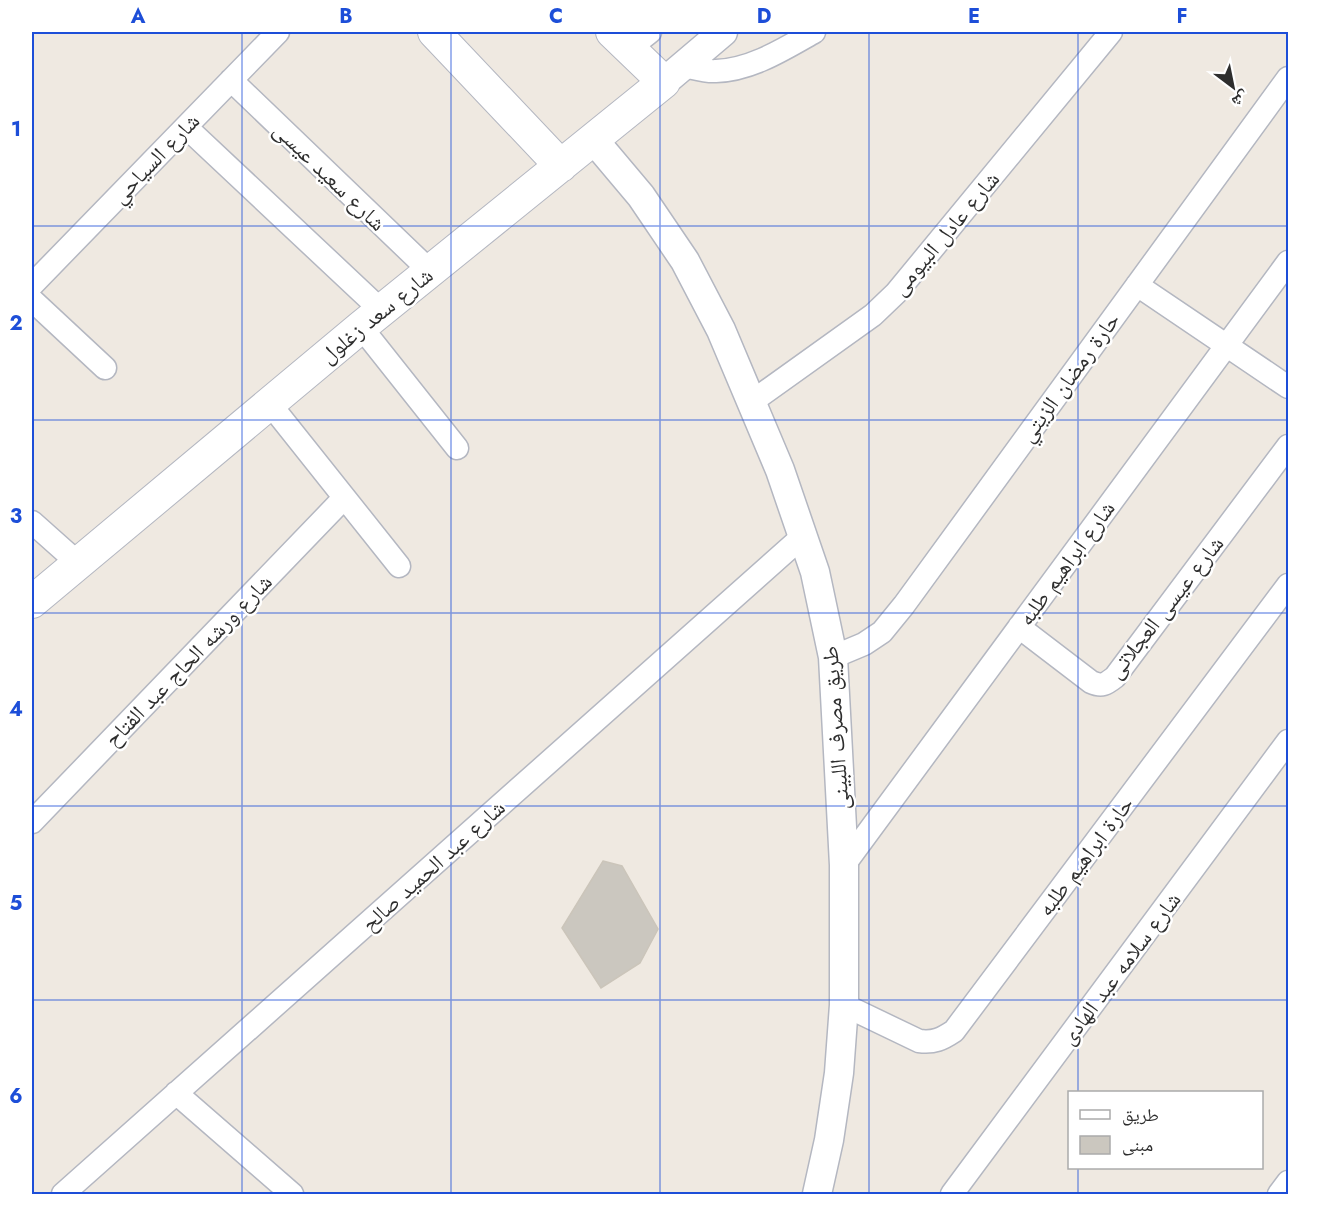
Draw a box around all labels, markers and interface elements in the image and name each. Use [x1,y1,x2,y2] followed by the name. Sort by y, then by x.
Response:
[130,2,146,31] text: A
[339,2,353,31] text: B
[549,2,563,31] text: C
[757,2,771,31] text: D
[968,2,980,31] text: E
[1176,2,1188,31] text: F
[1203,57,1263,117] north arrow
[1227,85,1254,114] text: ش
[103,105,208,212] street label: شارع السياحي
[266,114,394,238] street label: شارع سعيد عيسى
[11,115,21,144] text: 1
[883,164,1007,302] street label: شارع عادل البيومى
[313,259,439,371] street label: شارع سعد زغلول
[1011,305,1128,450] street label: حارة رمضان الزيتي
[9,309,23,338] text: 2
[1010,494,1122,632] street label: شارع ابراهيم طلبه
[10,502,22,531] text: 3
[1099,529,1231,685] street label: شارع عيسى العجلاتى
[97,566,279,754] street label: شارع ورشه الحاج عبد الفتاح
[813,645,857,811] street label: طريق مصرف اللبينى
[9,695,23,724] text: 4
[1029,789,1141,923] street label: حارة ابراهيم طلبه
[354,792,512,938] street label: شارع عبد الحميد صالح
[1052,885,1188,1051] street label: شارع سلامه عبد الهادى
[10,889,23,918] text: 5
[9,1082,23,1111] text: 6
[1068,1091,1263,1169] legend
[1122,1102,1159,1128] text: طريق
[1122,1132,1153,1158] text: مبنى

